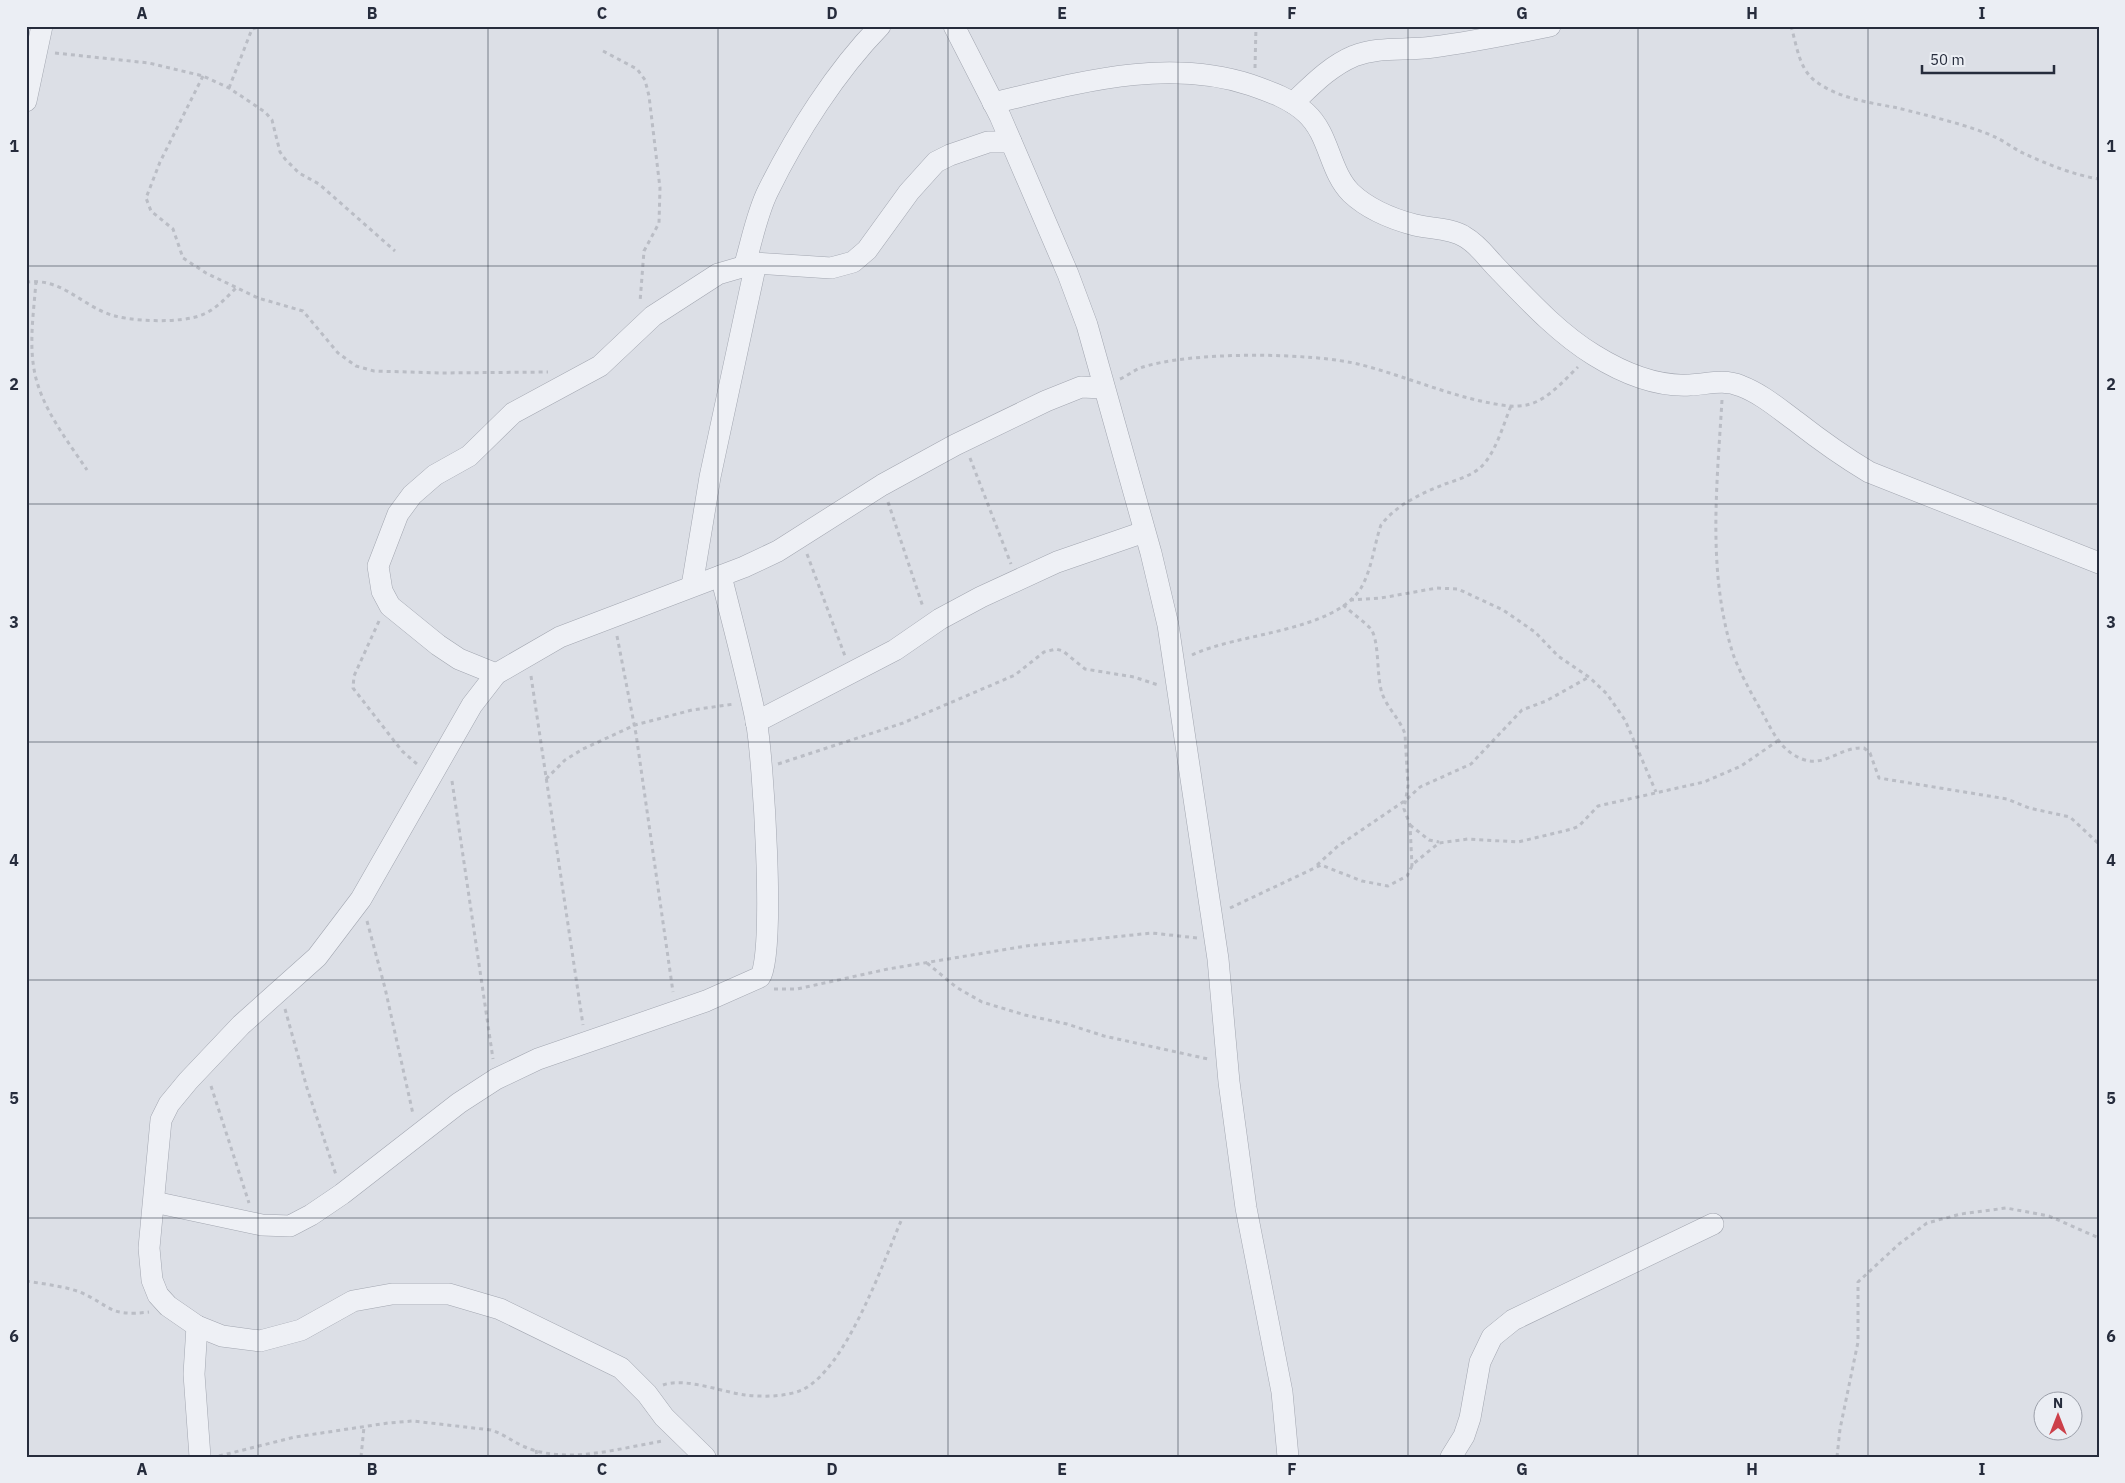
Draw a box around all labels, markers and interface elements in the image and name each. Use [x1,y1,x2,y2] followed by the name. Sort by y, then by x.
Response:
[137,3,148,23] text: A
[367,3,378,23] text: B
[597,3,607,23] text: C
[826,3,838,23] text: D
[1057,3,1067,23] text: E
[1287,3,1297,23] text: F
[1516,3,1528,23] text: G
[1746,3,1758,23] text: H
[1979,3,1986,23] text: I
[1922,42,2055,74] scale bar
[1930,50,1965,69] text: 50 m
[9,136,19,156] text: 1
[2106,136,2116,156] text: 1
[9,374,19,394] text: 2
[2106,374,2116,394] text: 2
[9,612,19,632] text: 3
[2106,612,2116,632] text: 3
[9,850,19,870] text: 4
[2106,850,2116,870] text: 4
[9,1088,19,1108] text: 5
[2106,1088,2116,1108] text: 5
[9,1326,19,1346] text: 6
[2106,1326,2116,1346] text: 6
[2032,1390,2082,1440] north arrow
[2053,1394,2063,1412] text: N
[137,1459,148,1479] text: A
[367,1459,378,1479] text: B
[597,1459,607,1479] text: C
[826,1459,838,1479] text: D
[1057,1459,1067,1479] text: E
[1287,1459,1297,1479] text: F
[1516,1459,1528,1479] text: G
[1746,1459,1758,1479] text: H
[1979,1459,1986,1479] text: I

